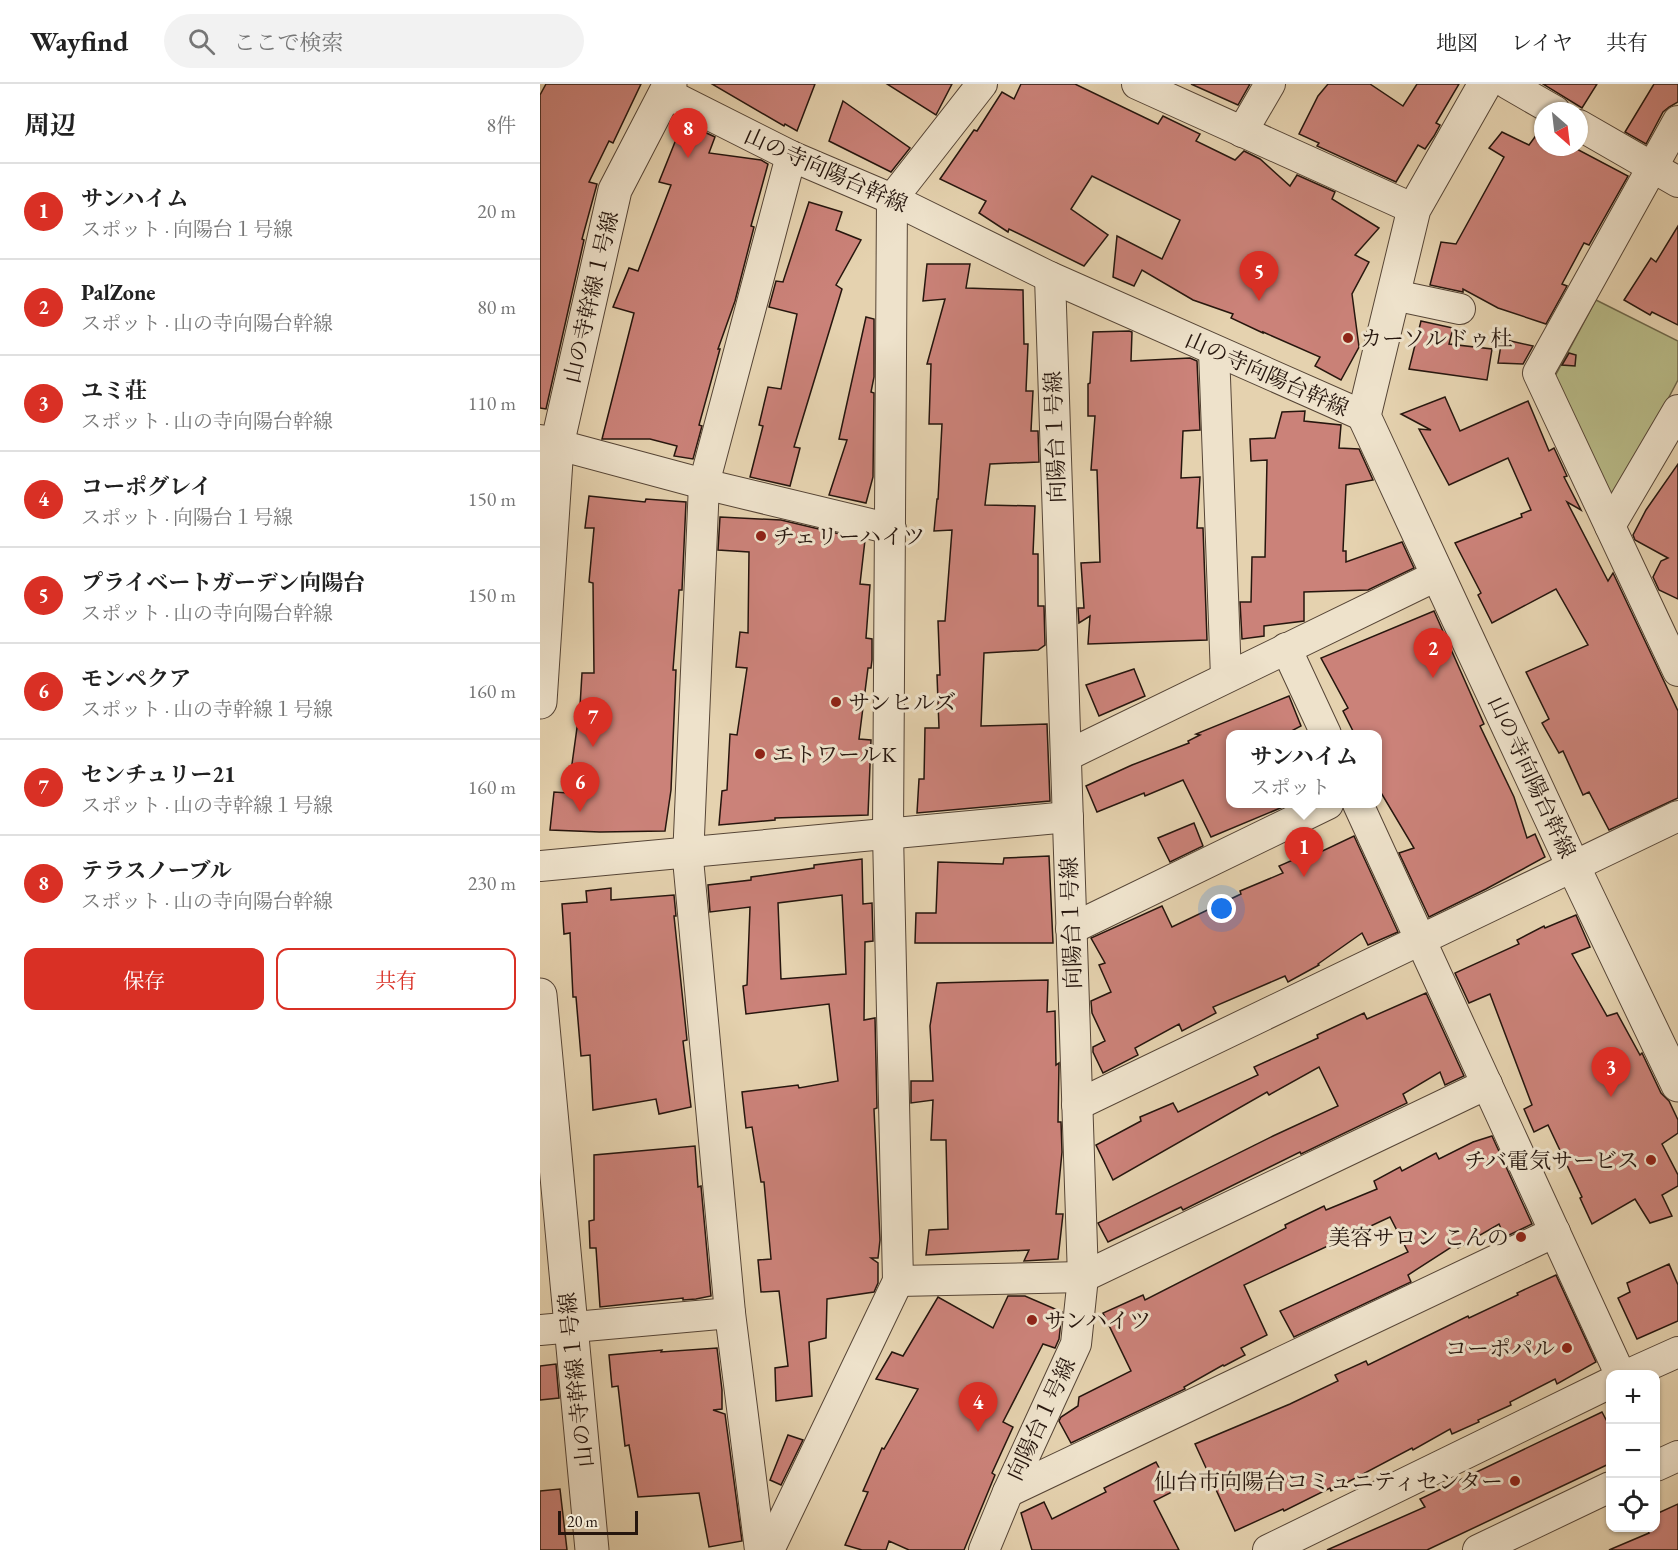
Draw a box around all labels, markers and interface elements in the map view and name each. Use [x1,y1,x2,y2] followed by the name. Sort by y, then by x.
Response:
[164,14,584,68] search box
[30,23,128,59] text: Wayfind
[185,25,218,58] icon: search
[233,28,343,57] text: ここで検索
[1436,29,1478,56] text: 地図
[1511,29,1573,56] text: レイヤ
[1606,29,1648,56] text: 共有
[1534,102,1588,156] north arrow
[24,108,76,142] text: 周辺
[668,109,708,158] pin: 8
[486,112,516,138] text: 8件
[740,121,912,219] street label: 山の寺向陽台幹線
[81,184,188,213] text: サンハイム
[38,198,49,224] text: 1
[477,198,516,224] text: 20 m
[557,208,625,386] street label: 山の寺幹線１号線
[81,216,293,242] text: スポット · 向陽台１号線
[1240,252,1278,301] pin: 5
[81,278,156,307] text: PalZone
[38,294,49,320] text: 2
[477,294,516,320] text: 80 m
[81,310,333,336] text: スポット · 山の寺向陽台幹線
[1360,324,1513,353] place label: カーソルドゥ杜
[1181,325,1353,423] street label: 山の寺向陽台幹線
[1341,331,1355,345] marker: カーソルドゥ杜
[1038,371,1072,503] street label: 向陽台１号線
[81,376,147,405] text: ユミ荘
[38,390,49,416] text: 3
[468,390,516,416] text: 110 m
[81,408,333,434] text: スポット · 山の寺向陽台幹線
[81,472,212,501] text: コーポグレイ
[38,486,49,512] text: 4
[468,486,516,512] text: 150 m
[81,504,293,530] text: スポット · 向陽台１号線
[773,522,925,551] place label: チェリーハイツ
[754,529,768,543] marker: チェリーハイツ
[81,568,365,597] text: プライベートガーデン向陽台
[38,582,49,608] text: 5
[468,582,516,608] text: 150 m
[81,600,333,626] text: スポット · 山の寺向陽台幹線
[1414,628,1452,678] pin: 2
[81,664,191,693] text: モンペクア
[38,678,49,704] text: 6
[468,678,516,704] text: 160 m
[848,688,956,717] place label: サンヒルズ
[1482,691,1582,863] street label: 山の寺向陽台幹線
[829,695,843,709] marker: サンヒルズ
[81,696,333,722] text: スポット · 山の寺幹線１号線
[574,698,612,747] pin: 7
[1226,730,1382,808] popup
[772,740,898,769] place label: エトワールK
[1250,742,1358,771] text: サンハイム
[753,747,767,761] marker: エトワールK
[81,760,236,789] text: センチュリー21
[560,762,600,812] pin: 6
[38,774,49,800] text: 7
[468,774,516,800] text: 160 m
[1250,774,1330,800] text: スポット
[81,792,333,818] text: スポット · 山の寺幹線１号線
[1284,828,1323,877] pin: 1
[81,856,232,885] text: テラスノーブル
[1054,857,1088,989] street label: 向陽台１号線
[38,870,49,896] text: 8
[468,870,516,896] text: 230 m
[81,888,333,914] text: スポット · 山の寺向陽台幹線
[1207,894,1236,923] your location
[24,948,264,1010] button: 保存
[276,948,516,1010] button: 共有
[1592,1048,1630,1097] pin: 3
[1464,1146,1639,1175] place label: チバ電気サービス
[1644,1153,1658,1167] marker: チバ電気サービス
[1329,1223,1509,1252] place label: 美容サロン こんの
[1514,1230,1528,1244] marker: 美容サロン こんの
[552,1291,600,1469] street label: 山の寺幹線１号線
[1044,1306,1151,1335] place label: サンハイツ
[1025,1313,1039,1327] marker: サンハイツ
[1445,1334,1555,1363] place label: コーポパル
[1560,1341,1574,1355] marker: コーポパル
[1000,1353,1082,1485] street label: 向陽台１号線
[1606,1370,1660,1532] map controls
[1606,1370,1660,1424] button: +
[958,1382,998,1432] pin: 4
[1606,1424,1660,1478] button: −
[1154,1467,1503,1496] place label: 仙台市向陽台コミュニティセンター
[1508,1474,1522,1488] marker: 仙台市向陽台コミュニティセンター
[1606,1478,1660,1532] button: locate
[558,1508,638,1536] scale bar
[567,1511,598,1532] text: 20 m

